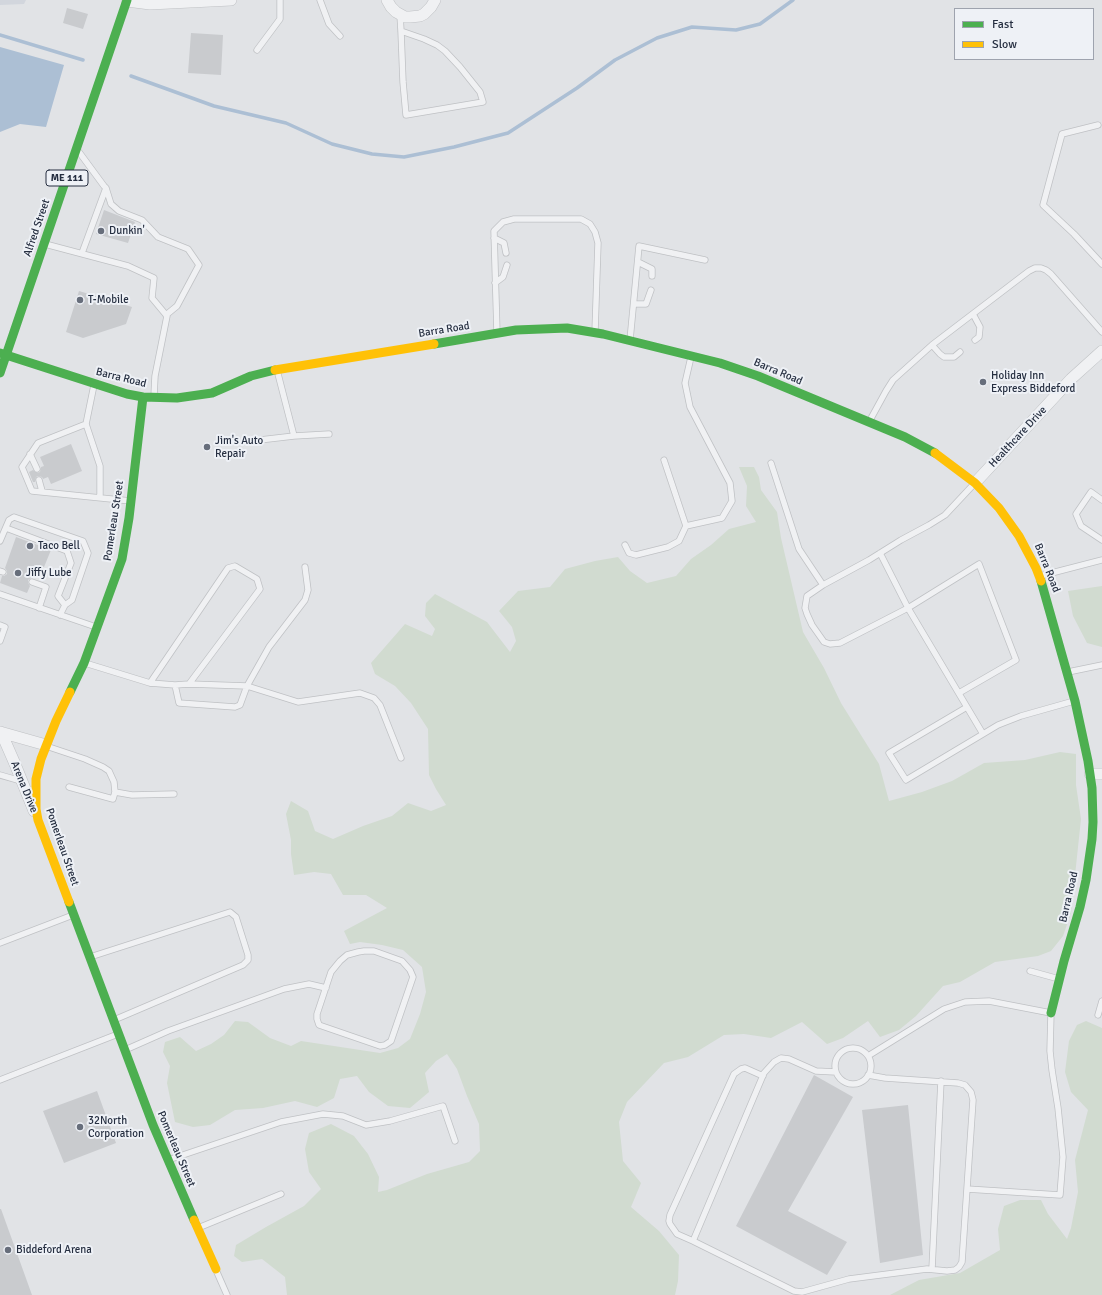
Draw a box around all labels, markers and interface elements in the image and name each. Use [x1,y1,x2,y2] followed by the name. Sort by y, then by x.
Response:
[954,8,1094,60] legend
[992,17,1013,32] text: Fast
[992,37,1017,52] text: Slow
[46,170,88,186] road number: ME 111
[21,198,53,258] street label: Alfred Street
[109,224,145,238] place label: Dunkin'
[96,226,106,236] marker: Dunkin'
[88,293,129,307] place label: T-Mobile
[75,295,85,305] marker: T-Mobile
[417,319,471,341] street label: Barra Road
[752,356,804,388] street label: Barra Road
[94,365,148,391] street label: Barra Road
[991,369,1075,395] place label: Holiday Inn Express Biddeford
[978,377,988,387] marker: Holiday Inn Express Biddeford
[986,404,1050,470] street label: Healthcare Drive
[215,434,263,460] place label: Jim's Auto Repair
[202,442,212,452] marker: Jim's Auto Repair
[101,480,127,562] street label: Pomerleau Street
[38,539,80,553] place label: Taco Bell
[25,541,35,551] marker: Taco Bell
[1031,542,1063,594] street label: Barra Road
[26,566,72,580] place label: Jiffy Lube
[13,568,23,578] marker: Jiffy Lube
[8,759,40,815] street label: Arena Drive
[43,806,81,888] street label: Pomerleau Street
[1057,870,1081,924] street label: Barra Road
[154,1109,198,1189] street label: Pomerleau Street
[88,1114,144,1140] place label: 32North Corporation
[75,1122,85,1132] marker: 32North Corporation
[16,1243,92,1257] place label: Biddeford Arena
[3,1245,13,1255] marker: Biddeford Arena

